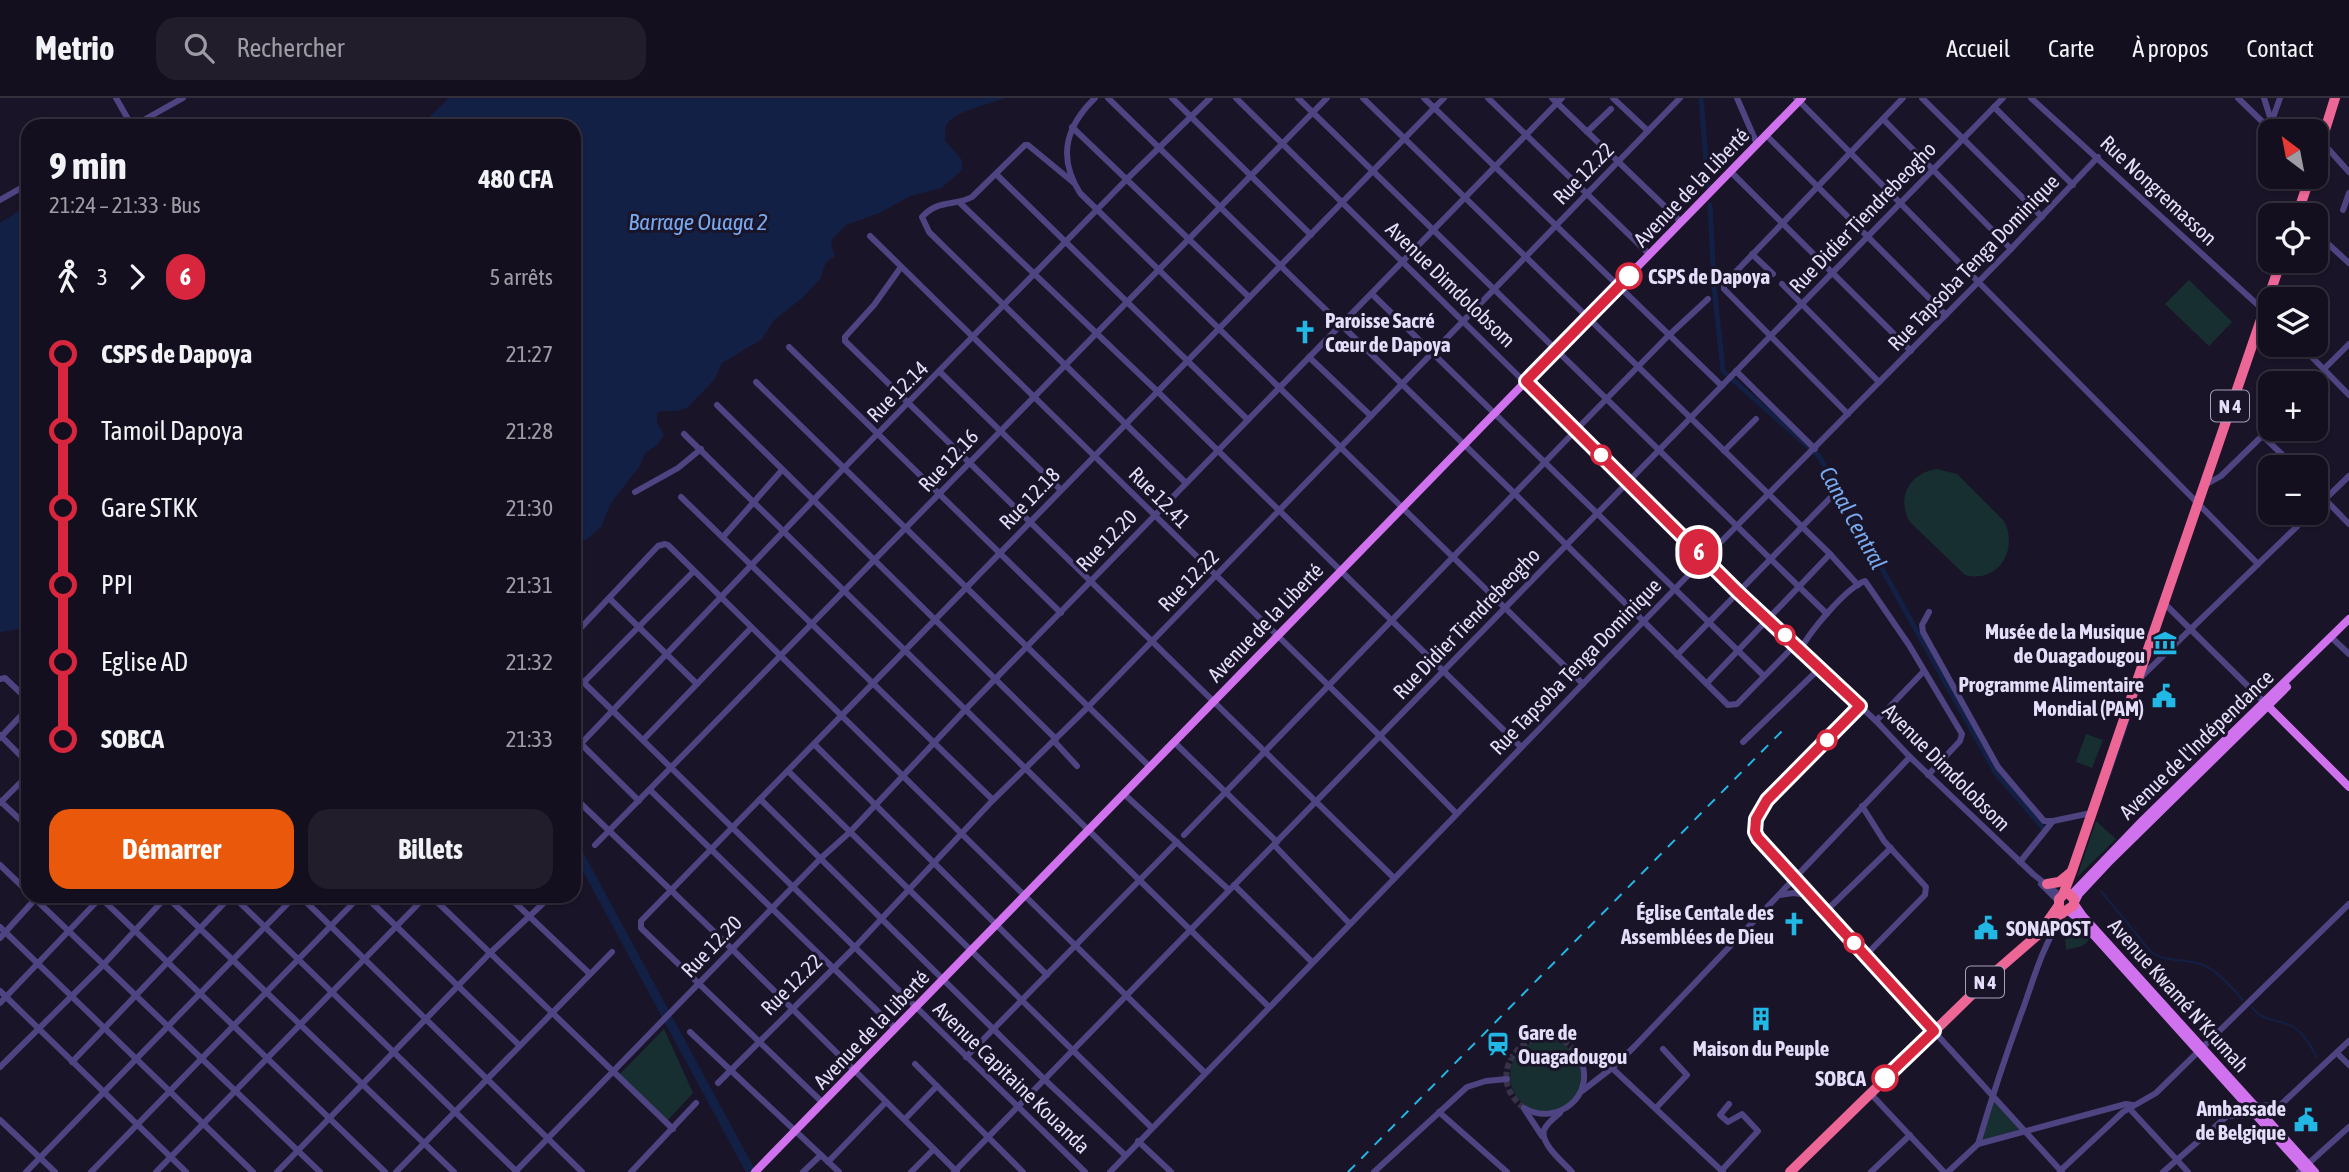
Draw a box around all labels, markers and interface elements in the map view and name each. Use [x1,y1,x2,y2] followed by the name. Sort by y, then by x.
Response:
[156,17,646,80] search box
[35,29,114,67] text: Metrio
[180,29,218,67] icon: search
[236,33,345,63] text: Rechercher
[1946,35,2010,62] text: Accueil
[2048,35,2094,62] text: Carte
[2132,35,2208,62] text: À propos
[2246,35,2314,62] text: Contact
[2258,119,2328,189] north arrow
[2258,119,2328,525] map controls
[1628,123,1754,251] street label: Avenue de la Liberté
[2096,130,2222,250] street label: Rue Nongremasson
[1548,137,1618,209] street label: Rue 12.22
[1784,137,1940,297] street label: Rue Didier Tiendrebeogho
[49,144,127,187] text: 9 min
[478,164,553,194] text: 480 CFA
[1883,169,2063,355] street label: Rue Tapsoba Tenga Dominique
[49,192,201,218] text: 21:24 – 21:33 · Bus
[2258,203,2328,273] button: locate
[628,209,768,235] water label: Barrage Ouaga 2
[1381,216,1521,352] street label: Avenue Dimdolobsom
[49,258,87,296] icon: walk
[118,258,156,296] icon: forward
[180,263,191,290] text: 6
[1616,263,1642,289] marker: CSPS de Dapoya
[97,264,108,290] text: 3
[490,264,553,290] text: 5 arrêts
[1648,264,1770,288] place label: CSPS de Dapoya
[2258,287,2328,357] button: layers
[1325,308,1451,356] place label: Paroisse Sacré Cœur de Dapoya
[1291,318,1319,346] church icon: Paroisse Sacré Cœur de Dapoya
[101,339,252,369] text: CSPS de Dapoya
[506,341,553,367] text: 21:27
[862,355,933,426] street label: Rue 12.14
[2258,371,2328,441] button: +
[2211,390,2249,422] road number: N 4
[101,416,244,446] text: Tamoil Dapoya
[506,418,553,444] text: 21:28
[913,424,983,496] street label: Rue 12.16
[1591,445,1611,465] unlabelled marker
[2258,455,2328,525] button: −
[994,462,1064,534] street label: Rue 12.18
[1125,462,1195,532] street label: Rue 12.41
[1814,462,1892,574] water label: Canal Central
[101,493,198,523] text: Gare STKK
[506,495,553,521] text: 21:30
[1071,504,1141,576] street label: Rue 12.20
[1676,529,1722,575] line badge: 6
[1693,538,1705,565] text: 6
[1388,543,1544,703] street label: Rue Didier Tiendrebeogho
[1153,544,1223,616] street label: Rue 12.22
[1202,558,1328,686] street label: Avenue de la Liberté
[101,570,133,600] text: PPI
[506,572,553,598] text: 21:31
[1485,573,1665,759] street label: Rue Tapsoba Tenga Dominique
[1985,619,2145,667] place label: Musée de la Musique de Ouagadougou
[1775,625,1795,645] unlabelled marker
[2151,629,2179,657] museum icon: Musée de la Musique de Ouagadougou
[101,647,188,677] text: Eglise AD
[506,649,553,675] text: 21:32
[2114,664,2278,824] street label: Avenue de l'Indépendance
[1959,672,2144,720] place label: Programme Alimentaire Mondial (PAM)
[2150,682,2178,710] public building icon: Programme Alimentaire Mondial (PAM)
[1878,698,2016,836] street label: Avenue Dimdolobsom
[101,724,164,754] text: SOBCA
[506,726,553,752] text: 21:33
[1817,730,1837,750] unlabelled marker
[49,809,294,889] button: Démarrer
[308,809,553,889] button: Billets
[1620,900,1775,948] place label: Église Centale des Assemblées de Dieu
[676,910,746,982] street label: Rue 12.20
[1780,910,1808,938] church icon: Église Centale des Assemblées de Dieu
[2104,913,2254,1077] street label: Avenue Kwamé N'Krumah
[1972,914,2000,942] public building icon: SONAPOST
[2006,916,2091,940] place label: SONAPOST
[1844,933,1864,953] unlabelled marker
[756,949,826,1019] street label: Rue 12.22
[808,965,934,1093] street label: Avenue de la Liberté
[1966,967,2004,998] road number: N 4
[929,996,1095,1158] street label: Avenue Capitaine Kouanda
[1747,1005,1775,1033] building icon: Maison du Peuple
[1518,1020,1627,1068] place label: Gare de Ouagadougou
[1484,1030,1512,1058] station icon: Gare de Ouagadougou
[1693,1036,1829,1060] place label: Maison du Peuple
[1872,1065,1898,1091] marker: SOBCA
[1815,1066,1867,1090] place label: SOBCA
[2195,1096,2286,1144] place label: Ambassade de Belgique
[2292,1106,2320,1134] public building icon: Ambassade de Belgique

